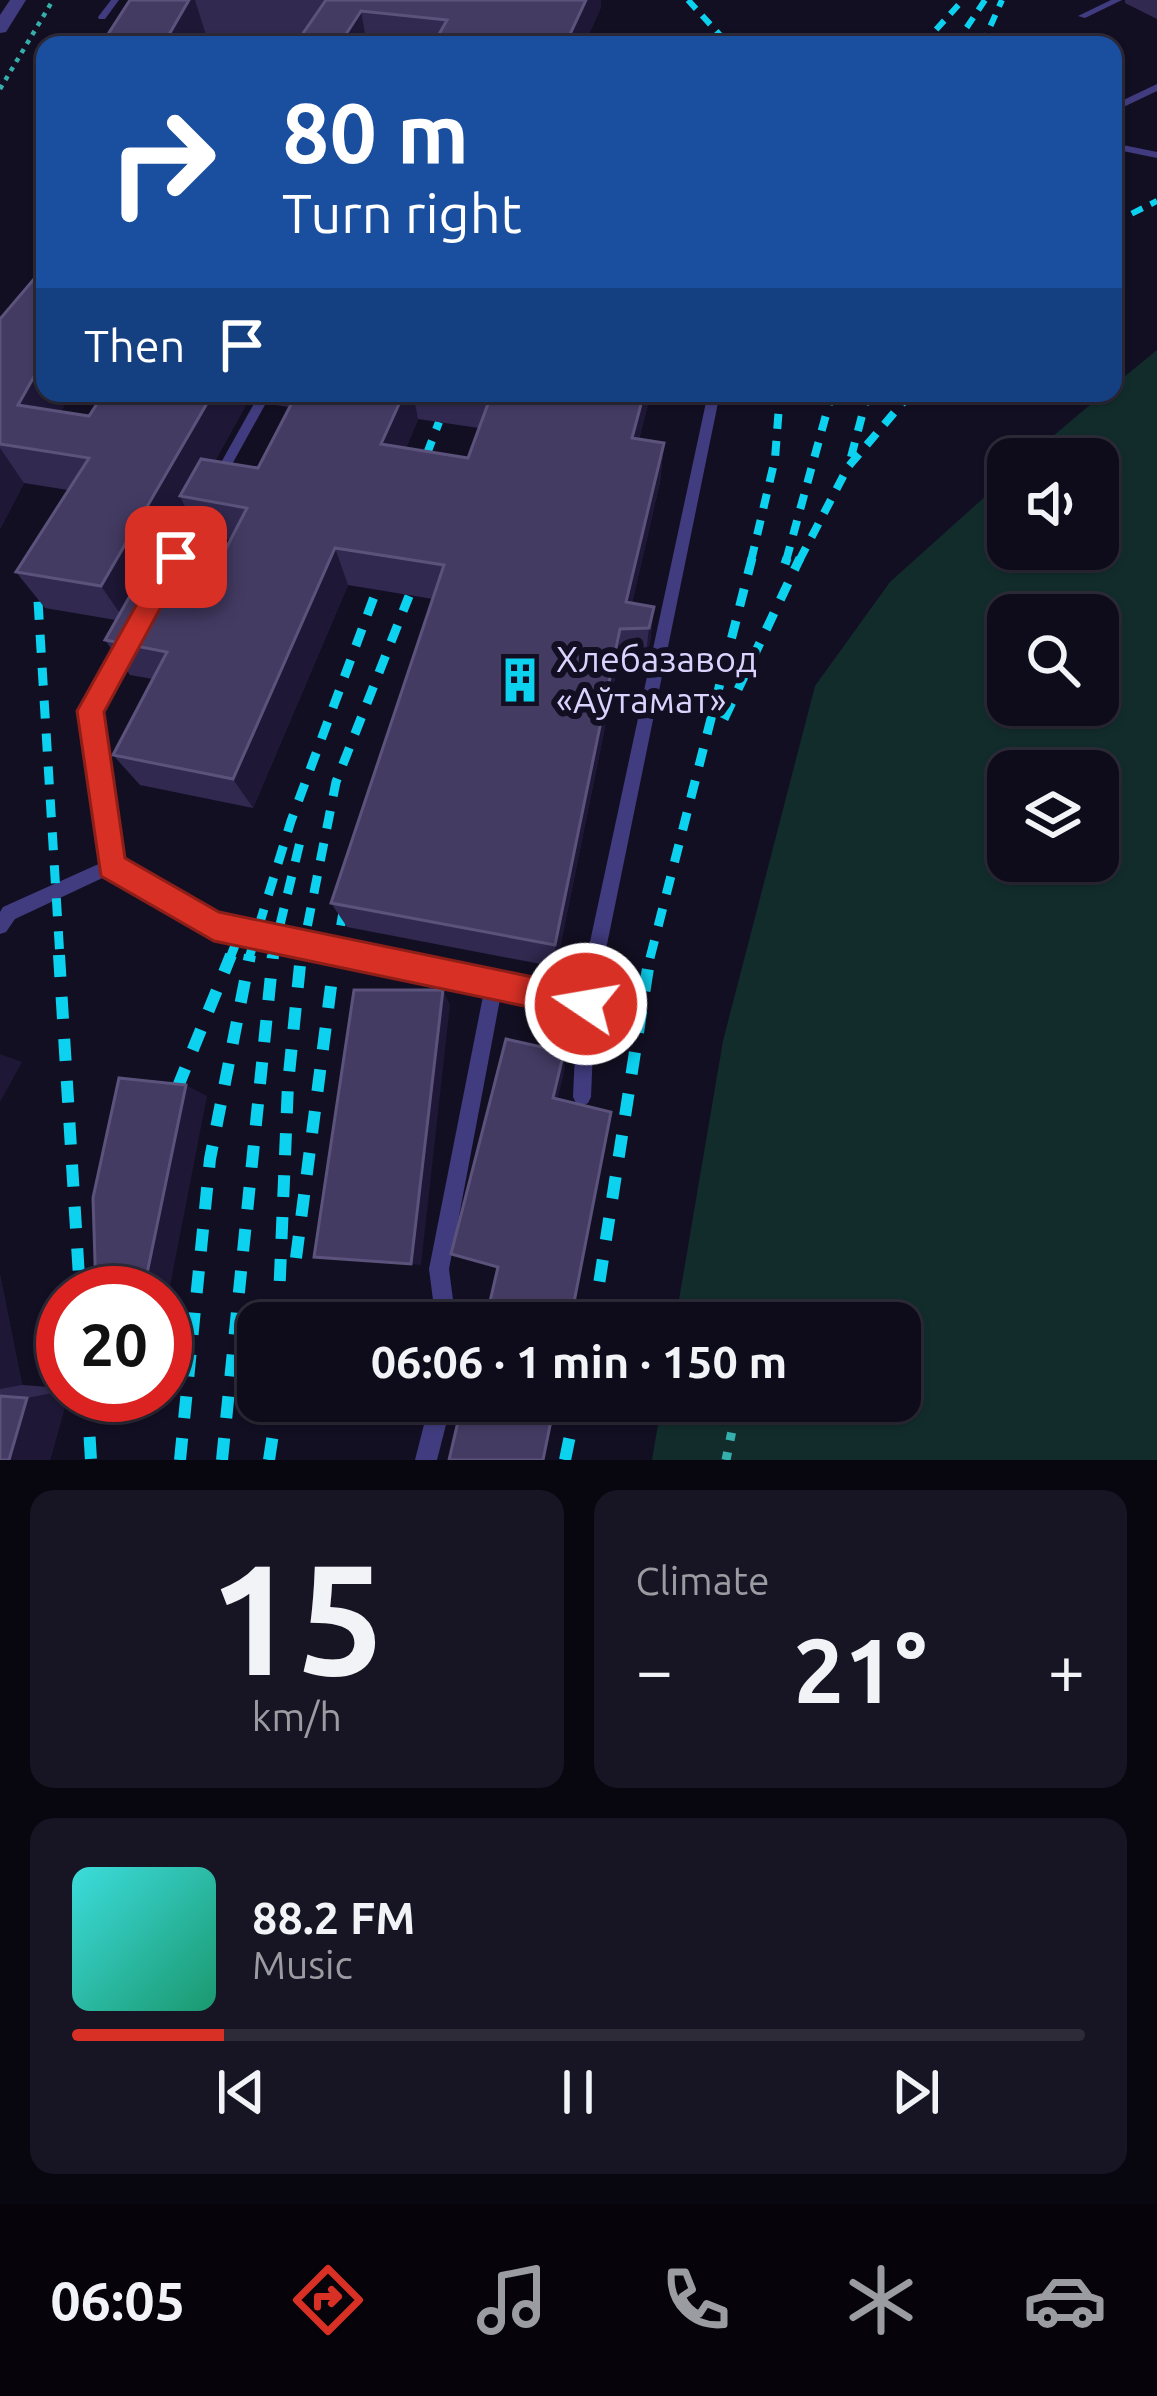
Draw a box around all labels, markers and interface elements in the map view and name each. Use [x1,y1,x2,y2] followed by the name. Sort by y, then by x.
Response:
[84,84,240,240] icon: right
[282,85,469,179] text: 80 m
[282,183,522,243] text: Turn right
[209,312,275,378] icon: arrive
[84,320,185,371] text: Then
[987,438,1119,882] map controls
[987,438,1119,570] button: sound
[125,506,227,608] pin
[143,524,209,590] icon: arrive
[987,594,1119,726] button: search
[556,638,757,720] place label: Хлебазавод «Аўтамат»
[495,655,545,705] building icon: Хлебазавод «Аўтамат»
[987,750,1119,882] button: layers
[523,941,649,1067] position arrow
[36,1266,192,1422] speed limit sign: 20
[371,1336,787,1387] text: 06:06 · 1 min · 150 m
[209,1530,385,1704] text: 15
[636,1559,770,1602] text: Climate
[794,1619,927,1720] text: 21°
[636,1632,673,1706] text: −
[1048,1632,1085,1706] text: +
[252,1695,342,1738] text: km/h
[252,1892,415,1943] text: 88.2 FM
[252,1943,353,1986] text: Music
[208,2059,274,2125] icon: previous
[545,2059,611,2125] icon: pause
[883,2059,949,2125] icon: next
[286,2258,370,2342] icon: directions
[470,2258,554,2342] icon: music
[654,2258,738,2342] icon: phone
[839,2258,923,2342] icon: climate
[1023,2258,1107,2342] icon: car
[50,2270,185,2330] text: 06:05

